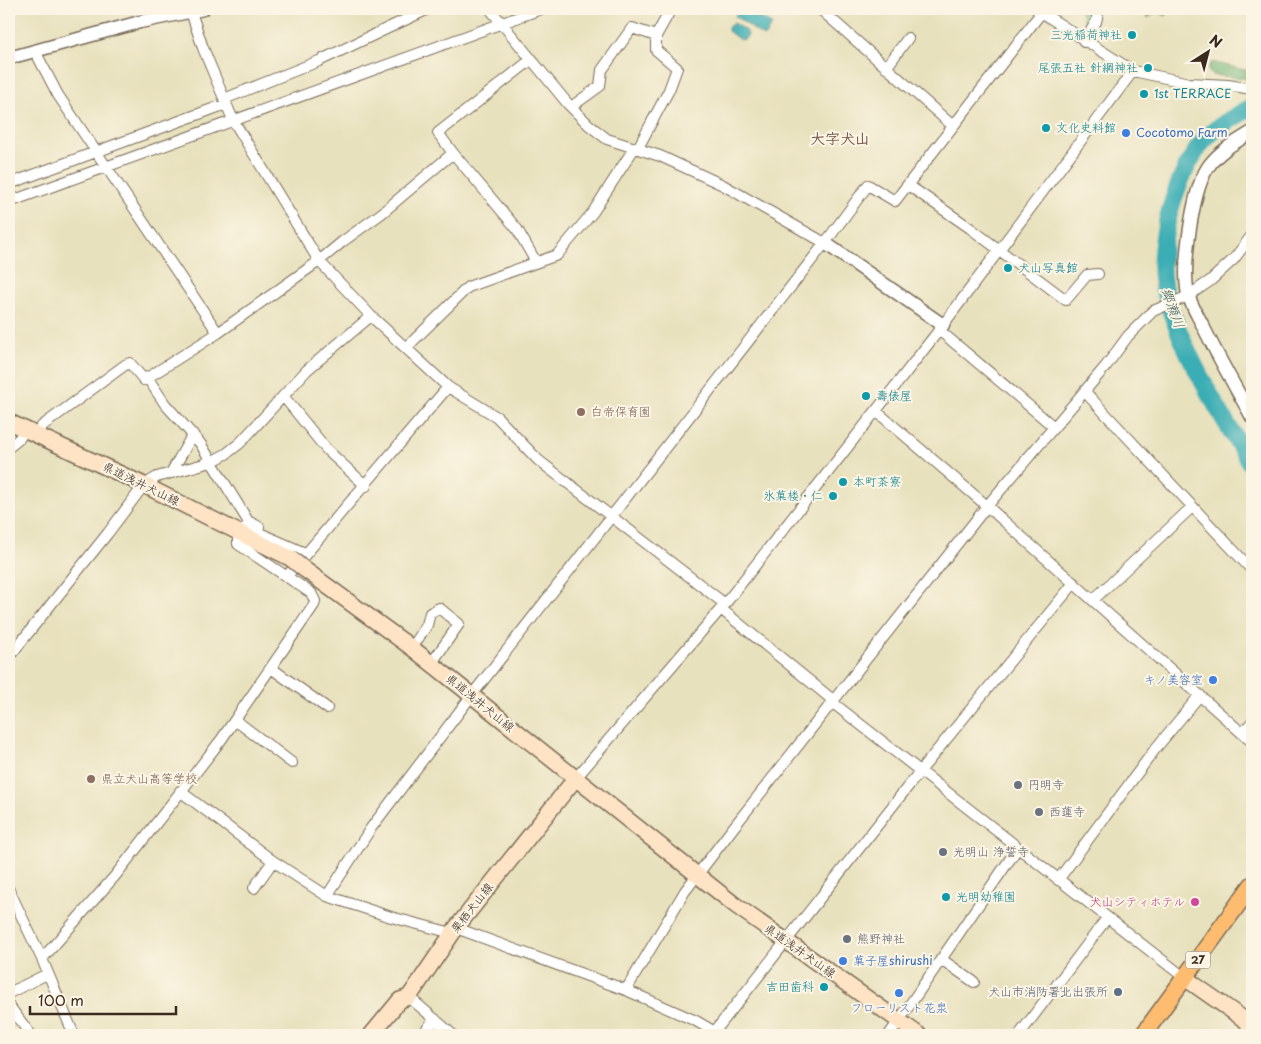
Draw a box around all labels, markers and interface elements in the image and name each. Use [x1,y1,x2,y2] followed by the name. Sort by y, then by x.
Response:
[1050,25,1122,43] place label: 三光稲荷神社
[1184,28,1234,78] north arrow
[1126,29,1138,41] marker: 三光稲荷神社
[1205,29,1227,53] text: N
[1038,58,1138,76] place label: 尾張五社 針綱神社
[1142,62,1154,74] marker: 尾張五社 針綱神社
[1154,84,1231,102] place label: 1st TERRACE
[1138,88,1150,100] marker: 1st TERRACE
[1056,118,1116,136] place label: 文化史料館
[1040,122,1052,134] marker: 文化史料館
[1136,123,1228,141] place label: Cocotomo Farm
[810,126,870,149] district label: 大字犬山
[1120,127,1132,139] marker: Cocotomo Farm
[1018,258,1078,276] place label: 犬山写真館
[1002,262,1014,274] marker: 犬山写真館
[1156,285,1191,331] water label: 郷瀬川
[876,386,912,404] place label: 壽俵屋
[860,390,872,402] marker: 壽俵屋
[591,402,651,420] place label: 白帝保育園
[575,406,587,418] marker: 白帝保育園
[100,457,183,510] street label: 県道浅井犬山線
[853,472,901,490] place label: 本町茶寮
[837,476,849,488] marker: 本町茶寮
[763,486,823,504] place label: 氷菓楼・仁
[827,490,839,502] marker: 氷菓楼・仁
[442,669,519,736] street label: 県道浅井犬山線
[1143,670,1203,688] place label: キノ美容室
[1207,674,1219,686] marker: キノ美容室
[101,769,197,787] place label: 県立犬山高等学校
[85,773,97,785] marker: 県立犬山高等学校
[1028,775,1064,793] place label: 円明寺
[1012,779,1024,791] marker: 円明寺
[1049,802,1085,820] place label: 西蓮寺
[1033,806,1045,818] marker: 西蓮寺
[953,842,1029,860] place label: 光明山 浄誓寺
[937,846,949,858] marker: 光明山 浄誓寺
[446,878,497,937] street label: 栗栖犬山線
[956,887,1016,905] place label: 光明幼稚園
[940,891,952,903] marker: 光明幼稚園
[1089,892,1185,910] place label: 犬山シティホテル
[1189,896,1201,908] marker: 犬山シティホテル
[761,919,840,982] street label: 県道浅井犬山線
[857,929,905,947] place label: 熊野神社
[841,933,853,945] marker: 熊野神社
[853,951,933,969] place label: 菓子屋shirushi
[1186,952,1210,968] road number: 27
[837,955,849,967] marker: 菓子屋shirushi
[766,977,814,995] place label: 吉田歯科
[818,981,830,993] marker: 吉田歯科
[988,982,1108,1000] place label: 犬山市消防署北出張所
[30,984,176,1016] scale bar
[1112,986,1124,998] marker: 犬山市消防署北出張所
[893,987,905,999] marker: フローリスト花泉
[38,988,84,1011] text: 100 m
[851,998,947,1016] place label: フローリスト花泉

